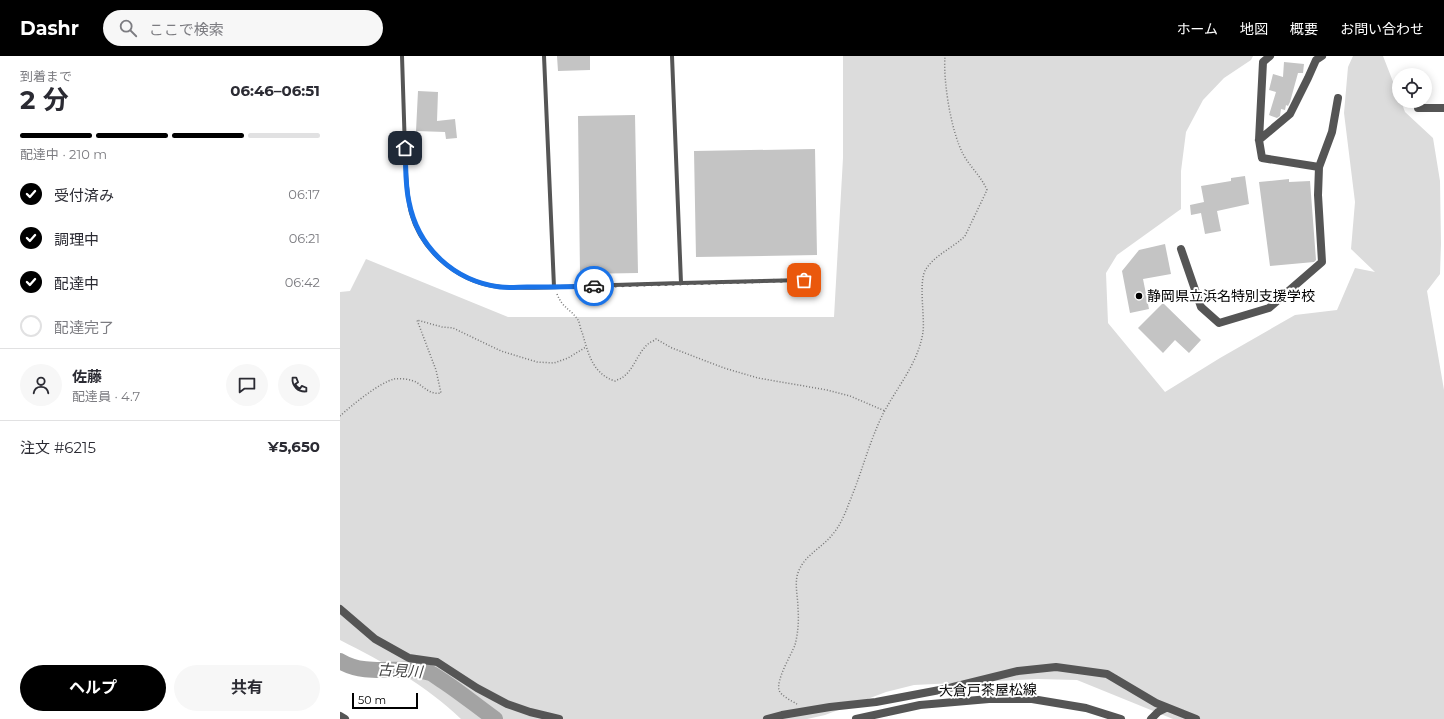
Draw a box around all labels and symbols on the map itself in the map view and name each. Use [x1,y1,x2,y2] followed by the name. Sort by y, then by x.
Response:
[388,131,422,165] pin
[787,263,821,297] pin
[574,266,614,306] courier
[1147,287,1315,305] place label: 静岡県立浜名特別支援学校
[1134,291,1144,301] marker: 静岡県立浜名特別支援学校
[377,660,425,681] water label: 古見川
[939,680,1037,700] street label: 大倉戸茶屋松線
[352,691,418,710] scale bar

